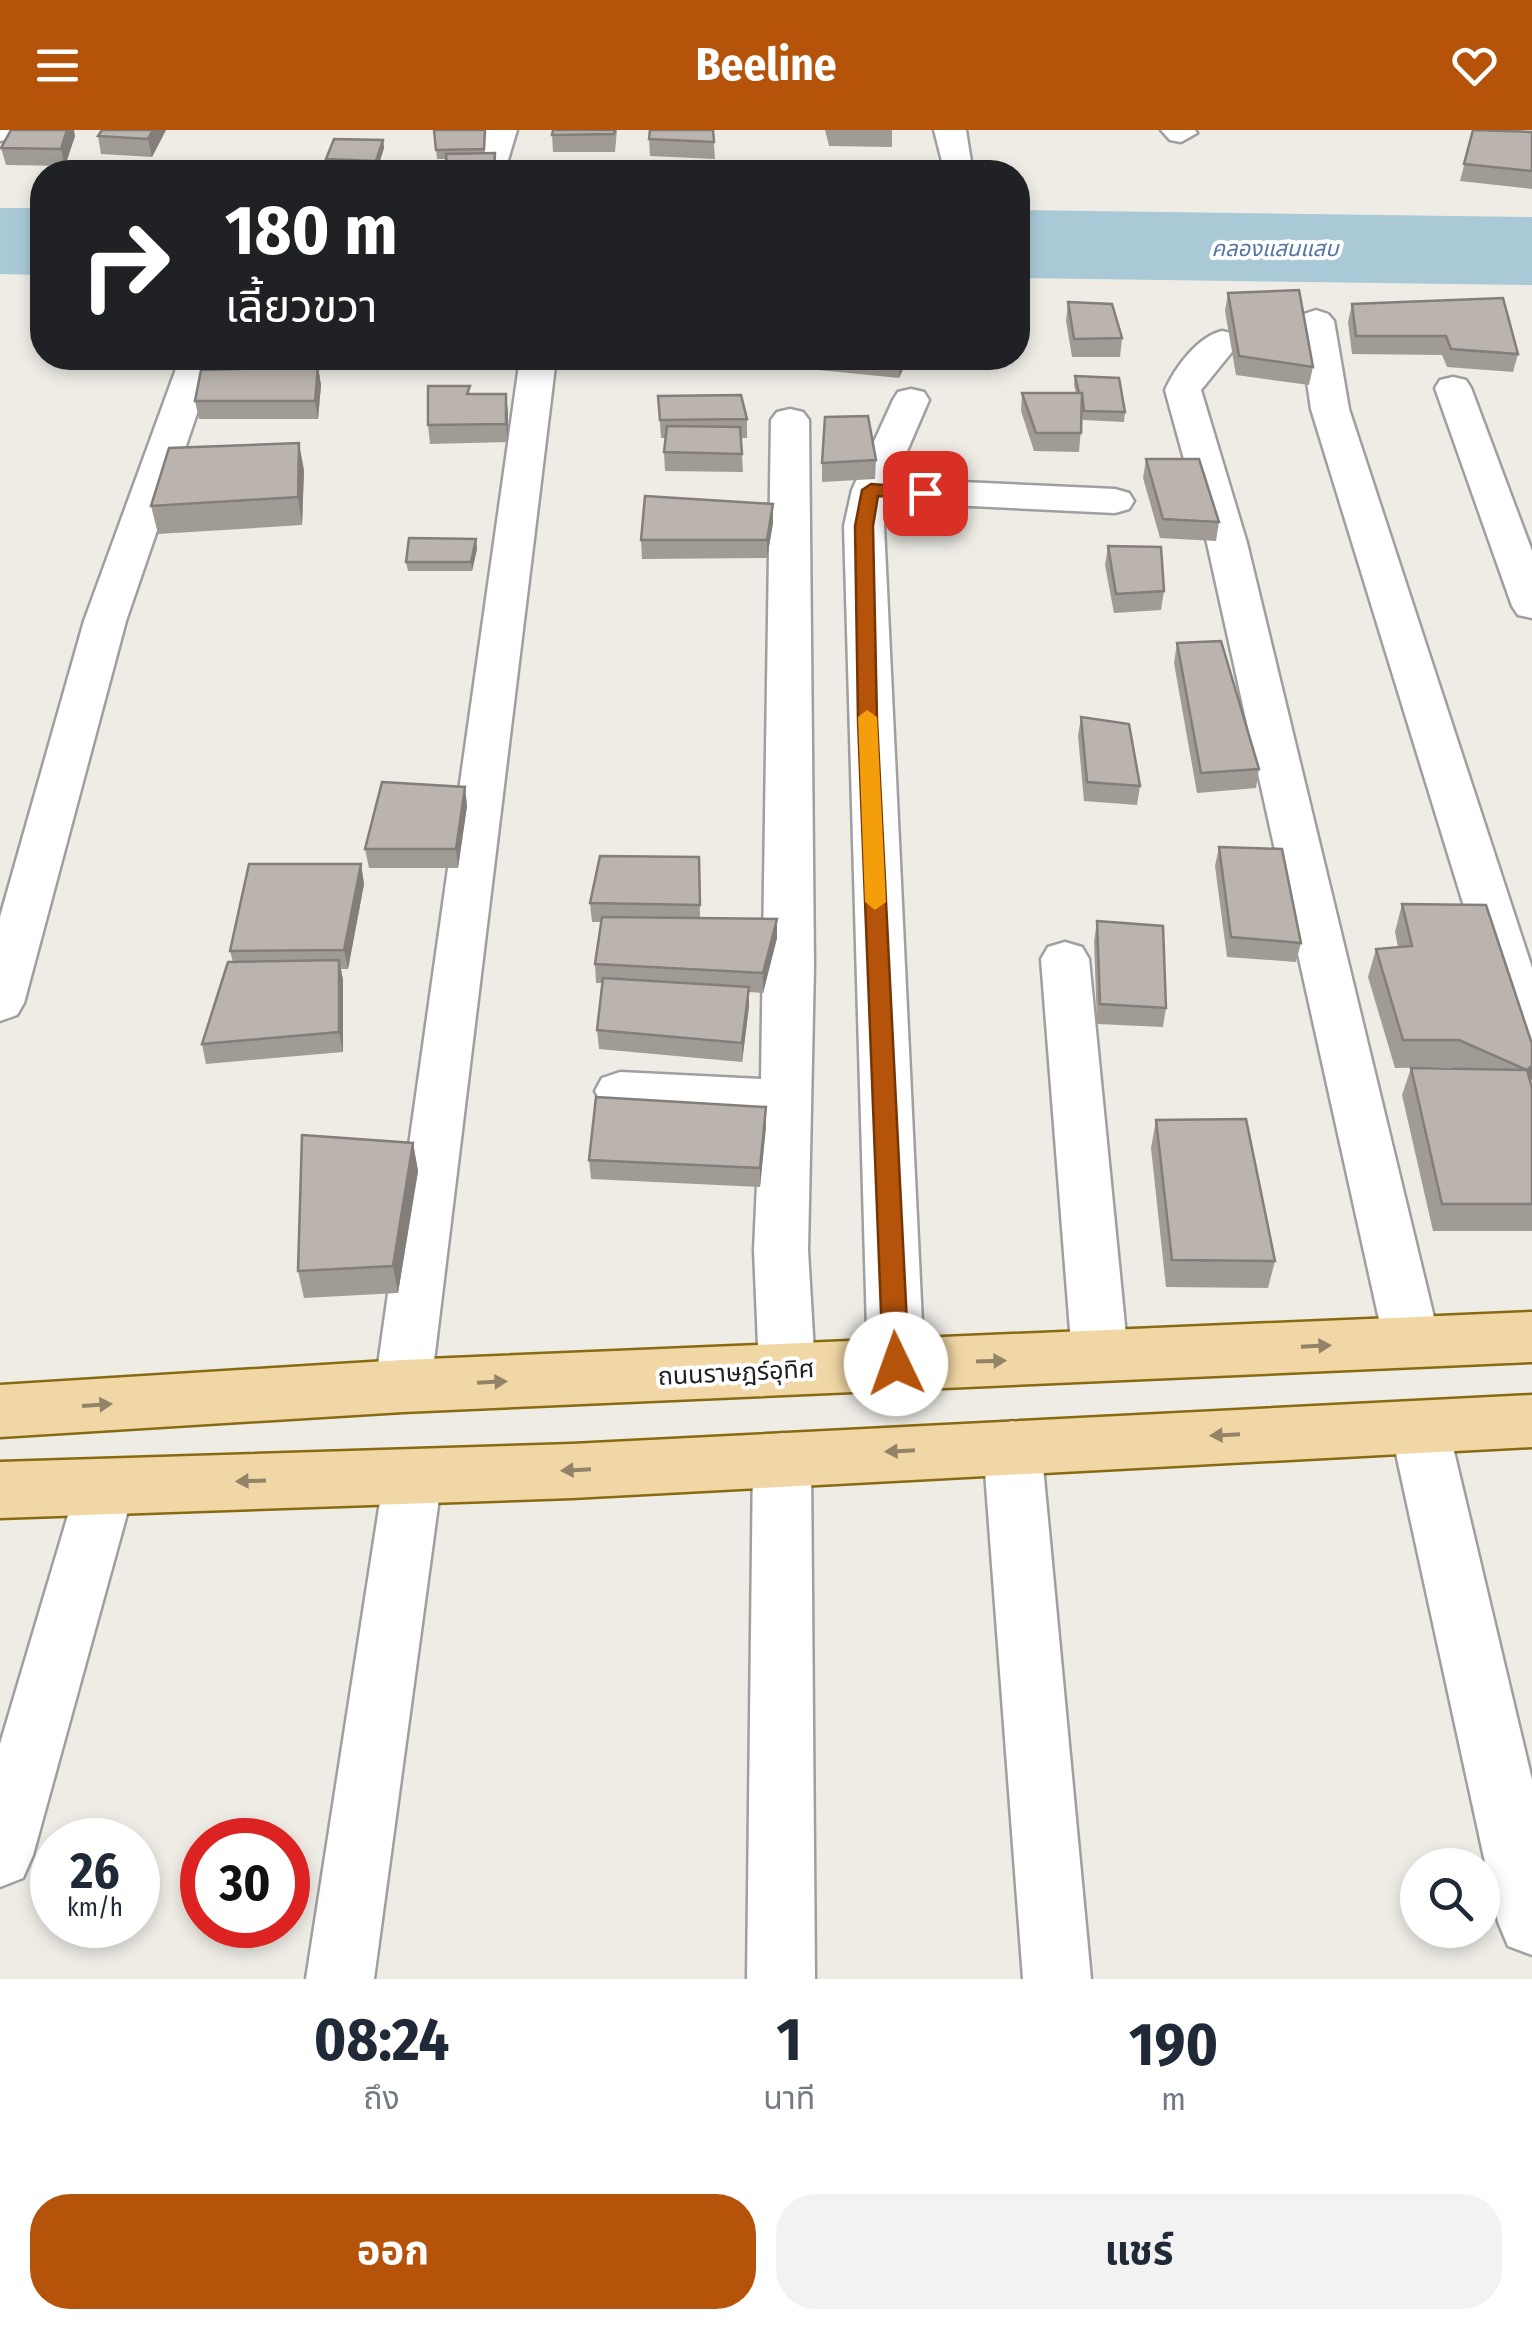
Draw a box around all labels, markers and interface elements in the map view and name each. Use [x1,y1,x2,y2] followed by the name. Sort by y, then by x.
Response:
[30,38,85,93] icon: menu
[695,38,837,92] text: Beeline
[1447,38,1502,93] icon: heart
[225,189,398,273] text: 180 m
[60,200,190,330] icon: right
[1211,235,1340,262] water label: คลองแสนแสบ
[225,280,377,334] text: เลี้ยวขวา
[883,451,968,536] pin
[898,466,953,521] icon: arrive
[844,1312,948,1416] position arrow
[1300,1338,1332,1354] one-way arrow
[976,1353,1008,1369] one-way arrow
[657,1354,815,1392] street label: ถนนราษฎร์อุทิศ
[476,1374,508,1390] one-way arrow
[82,1397,114,1413] one-way arrow
[1208,1427,1240,1443] one-way arrow
[884,1443,916,1459] one-way arrow
[559,1463,591,1479] one-way arrow
[234,1473,266,1489] one-way arrow
[180,1818,310,1948] speed limit sign: 30
[70,1841,120,1901] text: 26
[1400,1848,1500,1948] map controls
[1400,1848,1500,1948] button: search
[67,1893,123,1923] text: km/h
[314,2004,449,2076] text: 08:24
[777,2004,802,2076] text: 1
[1129,2009,1218,2081] text: 190
[363,2079,400,2117] text: ถึง
[763,2079,815,2117] text: นาที
[1161,2080,1186,2118] text: m
[30,2194,756,2309] button: ออก
[776,2194,1502,2309] button: แชร์

